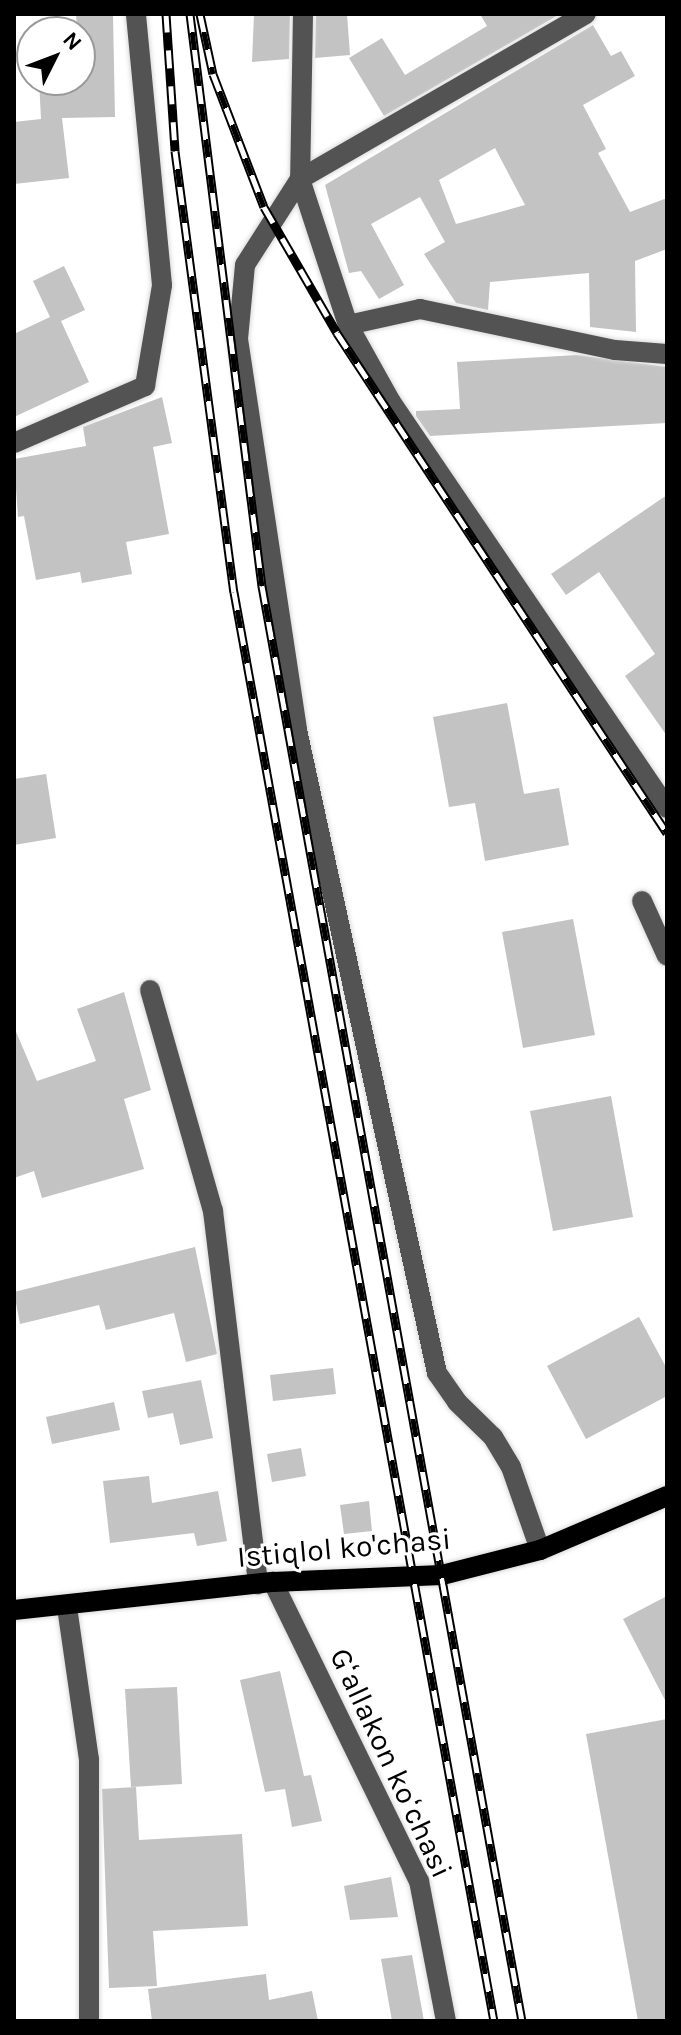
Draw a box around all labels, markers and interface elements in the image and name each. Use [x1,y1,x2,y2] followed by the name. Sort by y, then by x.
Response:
[16,16,96,96] north arrow
[57,27,87,56] text: N
[236,1521,452,1575] street label: Istiqlol ko'chasi
[322,1643,460,1883] street label: Gʻallakon koʻchasi

